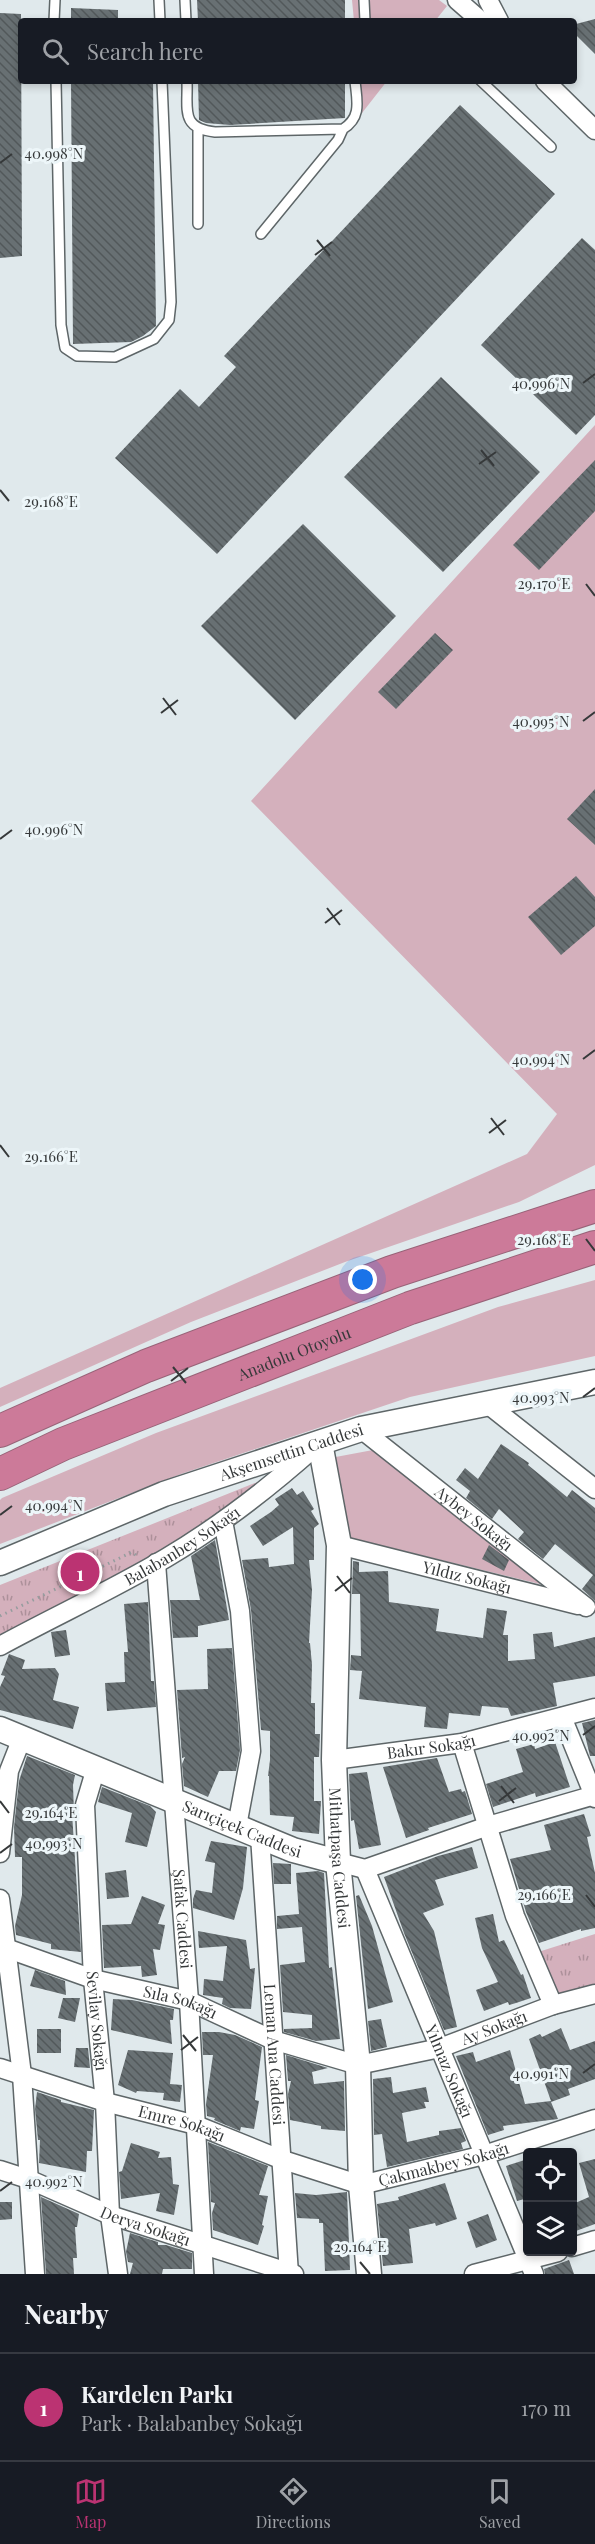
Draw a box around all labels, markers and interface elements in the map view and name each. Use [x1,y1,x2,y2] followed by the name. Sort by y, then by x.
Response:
[18,18,577,84] search box
[39,35,72,68] icon: search
[87,36,203,66] text: Search here
[25,143,84,163] text: 40.998°N
[512,373,571,393] text: 40.996°N
[24,491,78,511] text: 29.168°E
[518,573,570,593] text: 29.170°E
[512,711,570,731] text: 40.995°N
[25,819,84,839] text: 40.996°N
[512,1049,570,1069] text: 40.994°N
[24,1146,78,1166] text: 29.166°E
[517,1229,571,1249] text: 29.168°E
[348,1265,377,1294] your location
[233,1321,354,1385] street label: Anadolu Otoyolu
[512,1387,570,1407] text: 40.993°N
[216,1418,366,1485] street label: Akşemsettin Caddesi
[430,1480,518,1555] street label: Aybey Sokağı
[25,1495,83,1515] text: 40.994°N
[120,1501,244,1589] street label: Balabanbey Sokağı
[60,1550,100,1594] pin: 1
[420,1555,514,1598] street label: Yıldız Sokağı
[512,1725,570,1745] text: 40.992°N
[385,1729,478,1763] street label: Bakır Sokağı
[325,1787,356,1930] street label: Mithatpaşa Caddesi
[180,1795,304,1862] street label: Sarıçiçek Caddesi
[24,1802,78,1822] text: 29.164°E
[25,1833,83,1853] text: 40.993°N
[169,1868,198,1970] street label: Şafak Caddesi
[517,1884,571,1904] text: 29.166°E
[83,1971,113,2072] street label: Sevilay Sokağı
[141,1980,221,2023] street label: Sıla Sokağı
[260,1983,290,2126] street label: Leman Ana Caddesi
[457,2005,530,2049] street label: Ay Sokağı
[421,2020,479,2121] street label: Yılmaz Sokağı
[513,2063,570,2083] text: 40.991°N
[136,2100,229,2146] street label: Emre Sokağı
[376,2137,512,2190] street label: Çakmakbey Sokağı
[523,2148,577,2256] map controls
[523,2148,577,2202] button: locate
[25,2171,83,2191] text: 40.992°N
[97,2201,193,2250] street label: Derya Sokağı
[523,2202,577,2256] button: layers
[333,2236,387,2256] text: 29.164°E
[24,2296,109,2331] text: Nearby
[81,2379,233,2409] text: Kardelen Parkı
[40,2394,47,2421] text: 1
[521,2394,571,2421] text: 170 m
[81,2409,303,2436] text: Park · Balabanbey Sokağı
[74,2475,107,2532] tab: Map
[256,2475,331,2532] tab: Directions
[479,2475,521,2532] tab: Saved

